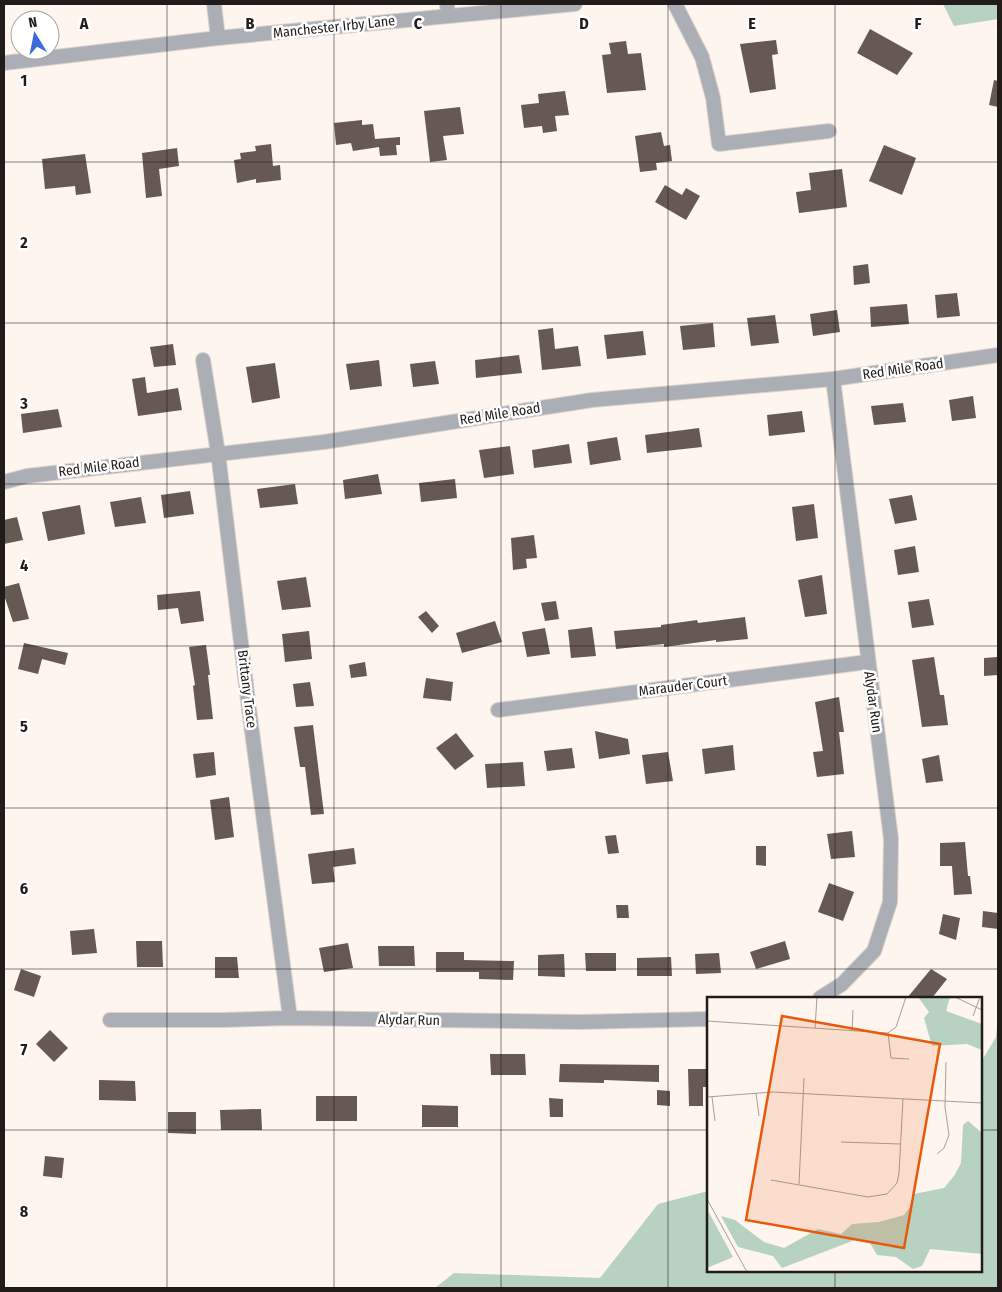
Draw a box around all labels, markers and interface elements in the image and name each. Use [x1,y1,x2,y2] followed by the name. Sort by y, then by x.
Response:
[10,10,60,60] north arrow
[272,12,396,42] street label: Manchester Irby Lane
[27,14,38,32] text: N
[79,14,89,33] text: A
[246,14,255,33] text: B
[414,14,423,33] text: C
[579,14,589,33] text: D
[748,14,756,33] text: E
[914,14,922,33] text: F
[21,71,27,90] text: 1
[19,233,28,252] text: 2
[861,355,945,383] street label: Red Mile Road
[19,394,28,413] text: 3
[458,399,542,429] street label: Red Mile Road
[58,454,140,480] street label: Red Mile Road
[20,556,28,575] text: 4
[234,649,260,729] street label: Brittany Trace
[860,670,886,734] street label: Alydar Run
[638,672,729,700] street label: Marauder Court
[20,717,28,736] text: 5
[20,879,28,898] text: 6
[707,997,982,1272] inset map
[378,1011,440,1029] street label: Alydar Run
[21,1040,28,1059] text: 7
[20,1202,29,1221] text: 8

